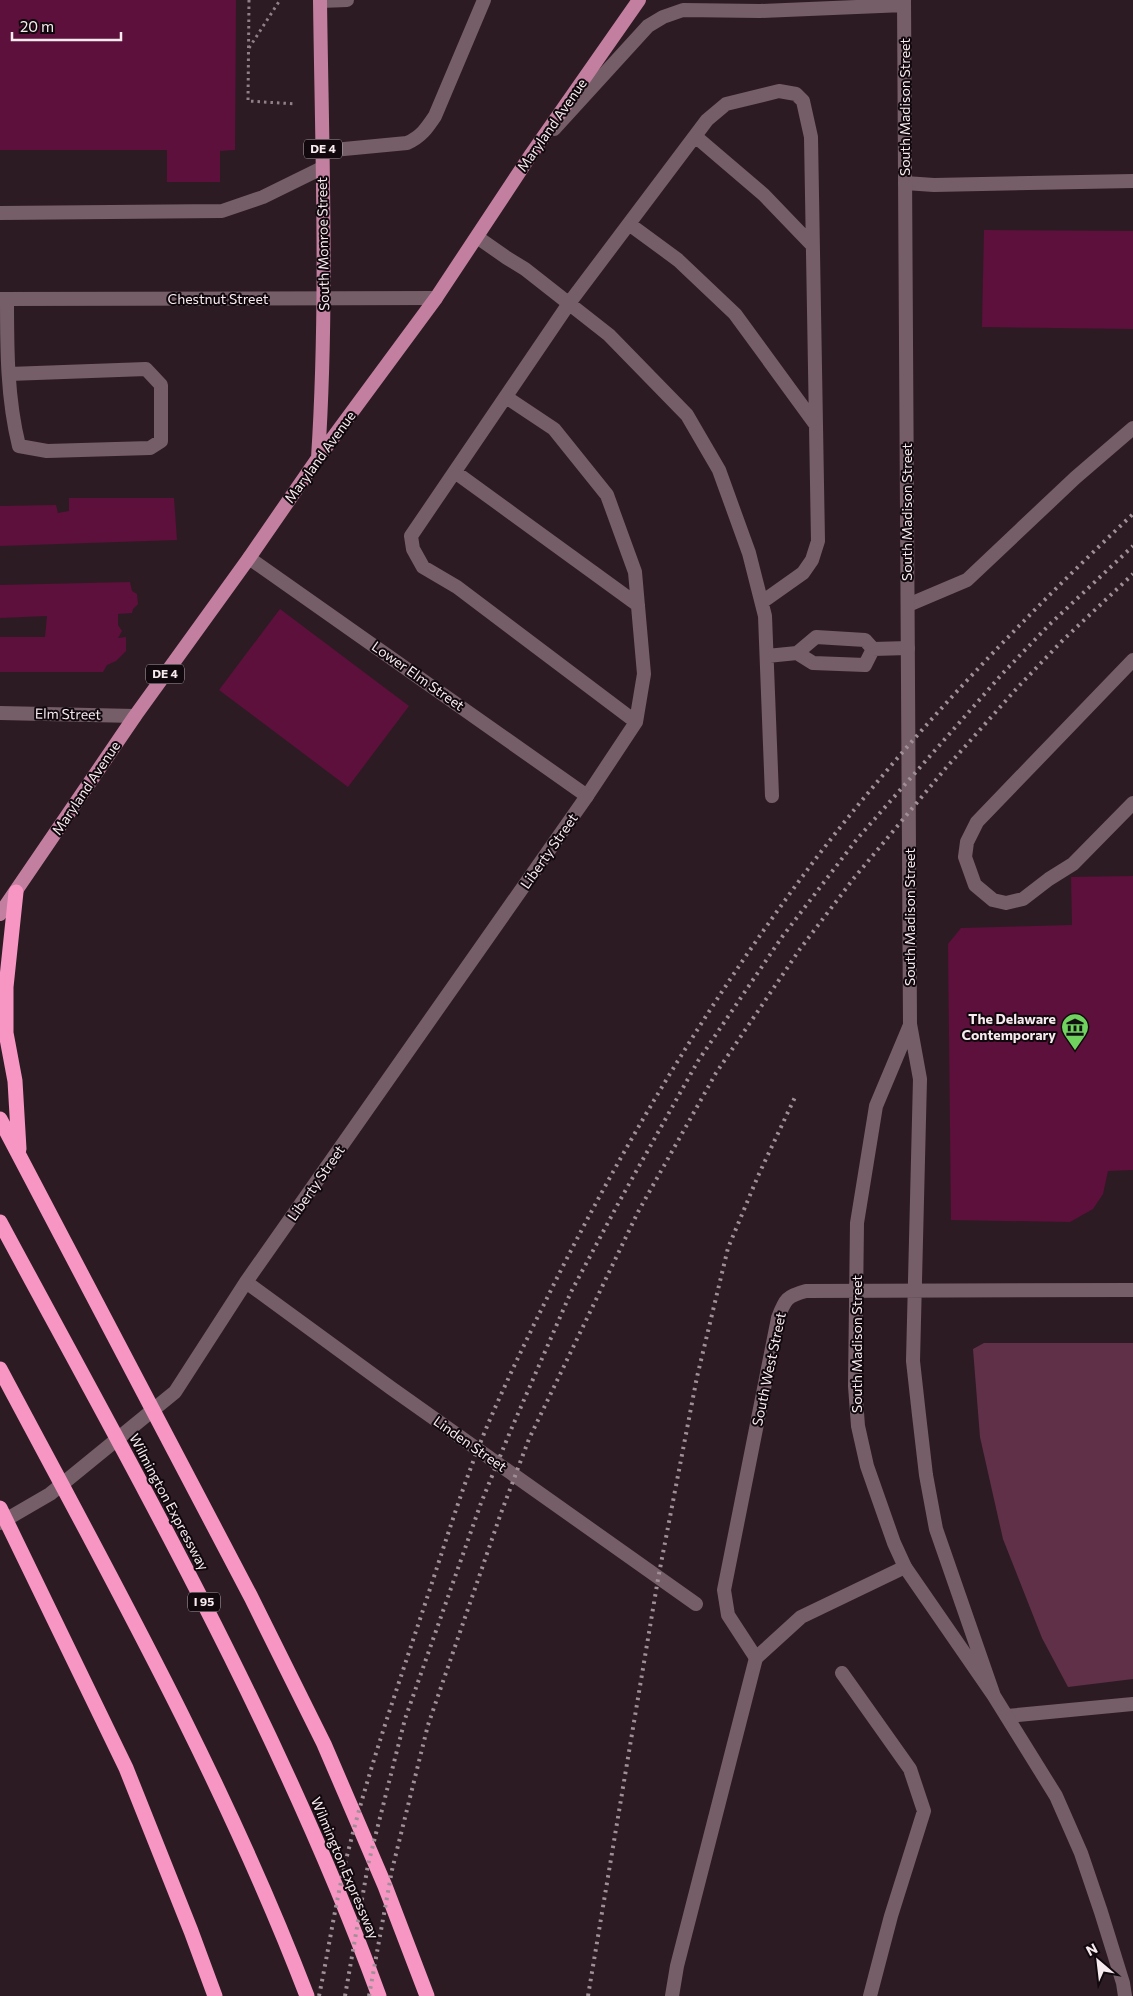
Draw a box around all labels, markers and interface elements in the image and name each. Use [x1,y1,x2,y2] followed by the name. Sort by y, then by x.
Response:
[12,10,121,42] scale bar
[20,17,54,35] text: 20 m
[896,38,913,176] street label: South Madison Street
[513,75,590,175] street label: Maryland Avenue
[304,140,342,158] road number: DE 4
[313,177,332,311] street label: South Monroe Street
[168,290,269,307] street label: Chestnut Street
[280,407,359,506] street label: Maryland Avenue
[898,443,915,581] street label: South Madison Street
[369,637,468,714] street label: Lower Elm Street
[146,664,184,684] road number: DE 4
[35,704,102,723] street label: Elm Street
[48,737,123,838] street label: Maryland Avenue
[516,810,581,892] street label: Liberty Street
[901,848,918,986] street label: South Madison Street
[961,1010,1056,1043] place label: The Delaware Contemporary
[1060,1012,1090,1051] museum icon: The Delaware Contemporary
[283,1142,348,1224] street label: Liberty Street
[848,1275,865,1413] street label: South Madison Street
[748,1310,789,1427] street label: South West Street
[430,1412,510,1475] street label: Linden Street
[126,1430,213,1573] street label: Wilmington Expressway
[188,1592,220,1611] road number: I 95
[308,1794,383,1941] street label: Wilmington Expressway
[1073,1936,1123,1986] north arrow
[1083,1939,1100,1959] text: N

